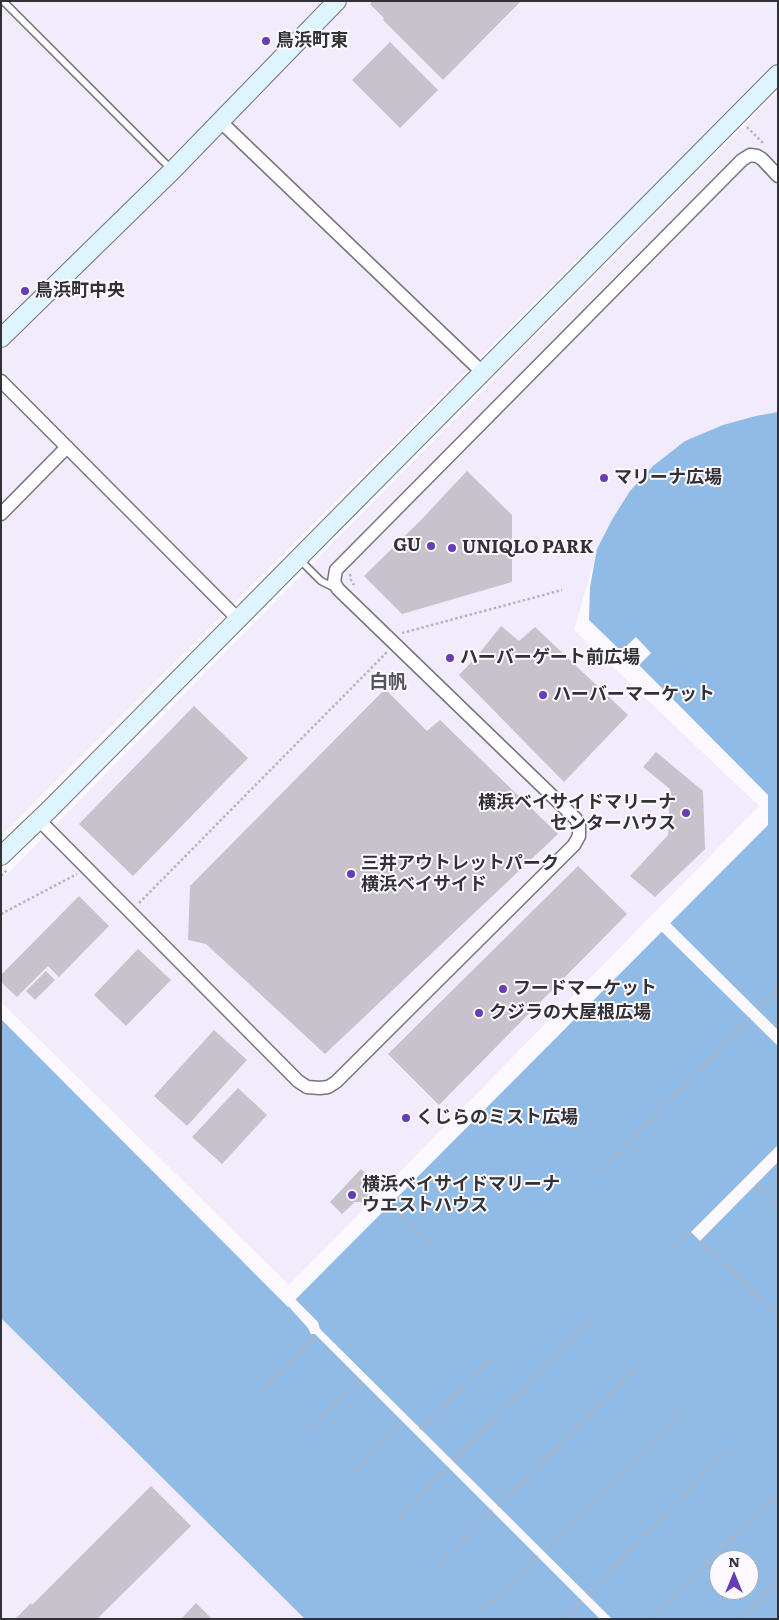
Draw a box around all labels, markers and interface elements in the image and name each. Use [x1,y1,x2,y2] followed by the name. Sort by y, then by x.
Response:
[276,30,348,52] place label: 鳥浜町東
[260,35,272,47] marker: 鳥浜町東
[35,280,125,302] place label: 鳥浜町中央
[19,285,31,297] marker: 鳥浜町中央
[614,467,722,489] place label: マリーナ広場
[598,472,610,484] marker: マリーナ広場
[393,535,421,557] place label: GU
[462,537,594,559] place label: UNIQLO PARK
[425,540,437,552] marker: GU
[446,542,458,554] marker: UNIQLO PARK
[460,647,640,669] place label: ハーバーゲート前広場
[444,652,456,664] marker: ハーバーゲート前広場
[369,671,407,693] district label: 白帆
[553,684,715,706] place label: ハーバーマーケット
[537,689,549,701] marker: ハーバーマーケット
[478,792,676,834] place label: 横浜ベイサイドマリーナ センターハウス
[680,807,692,819] marker: 横浜ベイサイドマリーナ センターハウス
[361,853,559,896] place label: 三井アウトレットパーク 横浜ベイサイド
[345,868,357,880] marker: 三井アウトレットパーク 横浜ベイサイド
[513,978,657,1000] place label: フードマーケット
[497,983,509,995] marker: フードマーケット
[489,1002,651,1024] place label: クジラの大屋根広場
[473,1007,485,1019] marker: クジラの大屋根広場
[416,1107,578,1129] place label: くじらのミスト広場
[400,1112,412,1124] marker: くじらのミスト広場
[362,1174,560,1216] place label: 横浜ベイサイドマリーナ ウエストハウス
[346,1189,358,1201] marker: 横浜ベイサイドマリーナ ウエストハウス
[709,1550,759,1600] north arrow
[728,1551,740,1571] text: N

